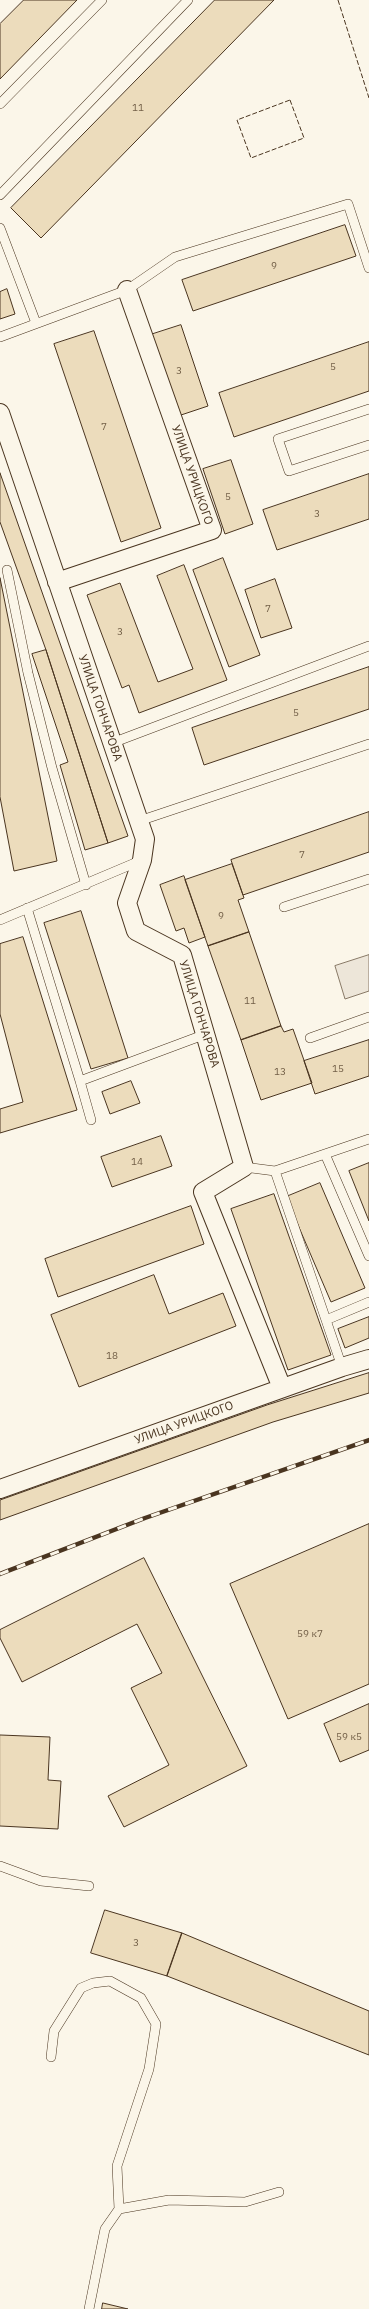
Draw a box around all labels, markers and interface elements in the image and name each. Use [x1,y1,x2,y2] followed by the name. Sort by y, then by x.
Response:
[132,102,144,114] house number: 11
[271,260,277,272] house number: 9
[330,361,336,373] house number: 5
[176,365,182,377] house number: 3
[101,421,107,433] house number: 7
[168,423,216,527] street label: УЛИЦА УРИЦКОГО
[225,491,231,503] house number: 5
[314,508,320,520] house number: 3
[265,603,271,615] house number: 7
[117,626,123,638] house number: 3
[75,653,125,763] street label: УЛИЦА ГОНЧАРОВА
[293,707,299,719] house number: 5
[299,849,305,861] house number: 7
[218,910,224,922] house number: 9
[176,958,222,1070] street label: УЛИЦА ГОНЧАРОВА
[244,995,256,1007] house number: 11
[332,1063,344,1075] house number: 15
[274,1066,286,1078] house number: 13
[131,1156,143,1168] house number: 14
[106,1350,118,1362] house number: 18
[132,1398,236,1448] street label: УЛИЦА УРИЦКОГО
[297,1628,323,1640] house number: 59 к7
[336,1731,362,1743] house number: 59 к5
[133,1937,139,1949] house number: 3

